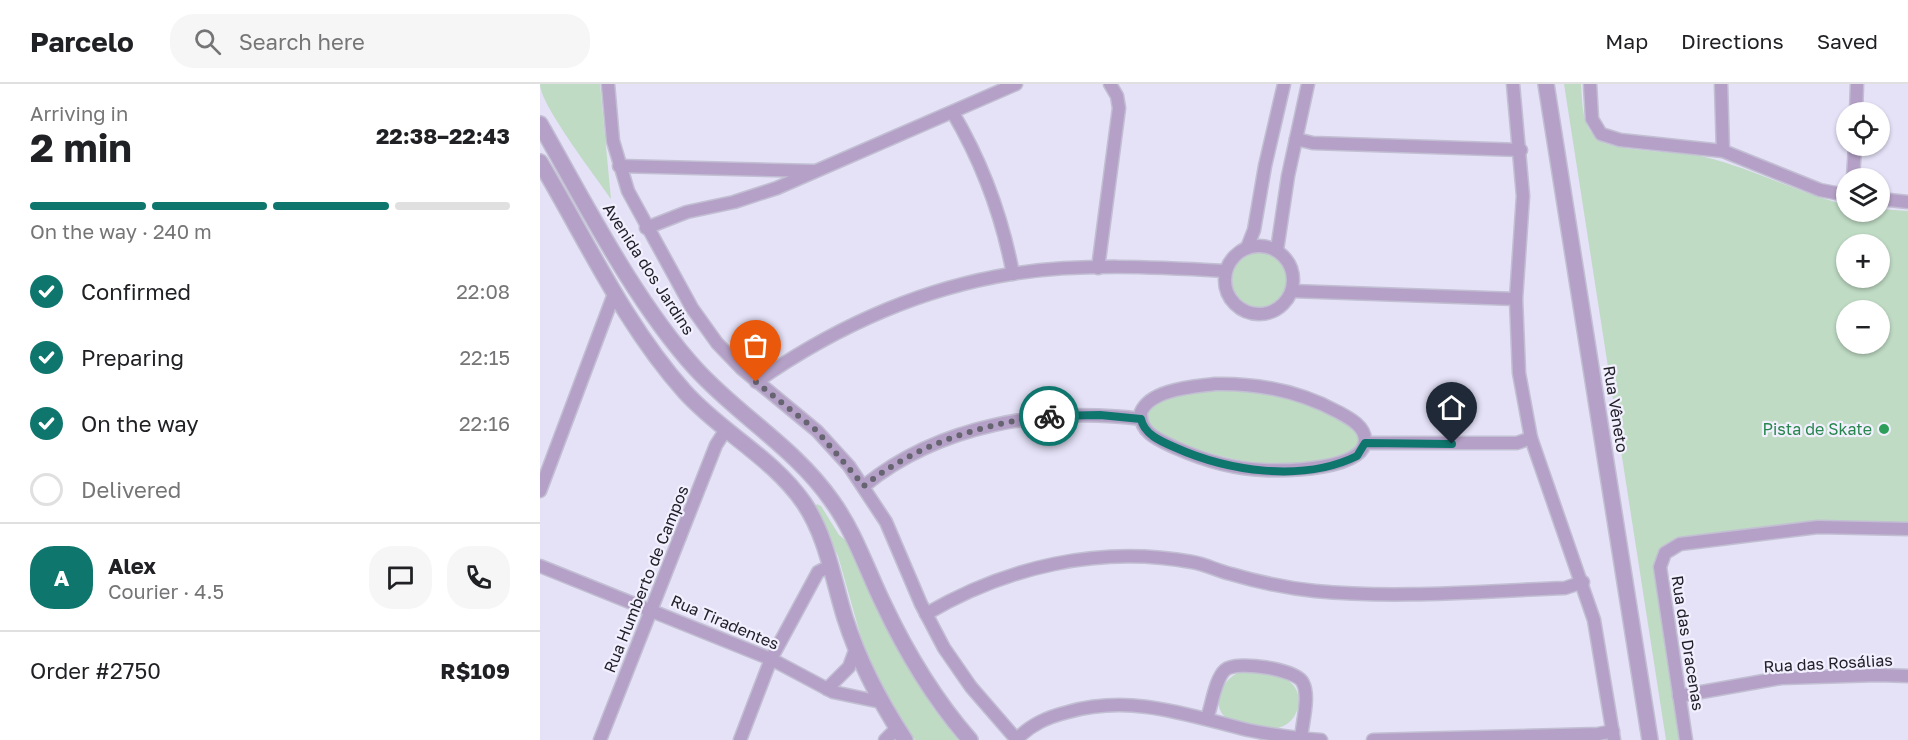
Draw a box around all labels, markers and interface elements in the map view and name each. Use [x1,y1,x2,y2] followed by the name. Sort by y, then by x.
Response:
[170,14,590,68] search box
[30,25,134,58] text: Parcelo
[191,25,224,58] icon: search
[239,28,365,55] text: Search here
[1605,28,1648,54] text: Map
[1681,28,1784,54] text: Directions
[1817,28,1878,54] text: Saved
[30,101,128,125] text: Arriving in
[1836,102,1890,354] map controls
[1836,102,1890,156] button: locate
[376,122,510,149] text: 22:38–22:43
[30,124,132,171] text: 2 min
[1836,168,1890,222] button: layers
[599,199,699,339] street label: Avenida dos Jardins
[30,219,212,243] text: On the way · 240 m
[1836,234,1890,288] button: +
[30,275,63,308] icon: check
[81,278,191,305] text: Confirmed
[456,279,510,303] text: 22:08
[1836,300,1890,354] button: −
[730,320,781,382] pin
[739,329,772,362] icon: bag
[30,341,63,374] icon: check
[81,344,184,371] text: Preparing
[460,345,510,369] text: 22:15
[1599,364,1633,454] street label: Rua Vêneto
[1426,382,1477,444] pin
[1019,386,1079,446] courier
[1435,391,1468,424] icon: home
[1033,400,1066,433] icon: bike
[30,407,63,440] icon: check
[81,410,199,437] text: On the way
[459,411,510,435] text: 22:16
[1763,419,1872,439] place label: Pista de Skate
[1877,422,1891,436] marker: Pista de Skate
[81,476,181,503] text: Delivered
[599,482,693,676] street label: Rua Humberto de Campos
[369,546,432,609] button: chat
[447,546,510,609] button: phone
[108,552,156,579] text: Alex
[54,564,69,591] text: A
[1667,574,1709,712] street label: Rua das Dracenas
[108,579,224,603] text: Courier · 4.5
[668,590,782,654] street label: Rua Tiradentes
[1763,650,1893,676] street label: Rua das Rosálias
[30,657,161,684] text: Order #2750
[440,657,510,684] text: R$109

